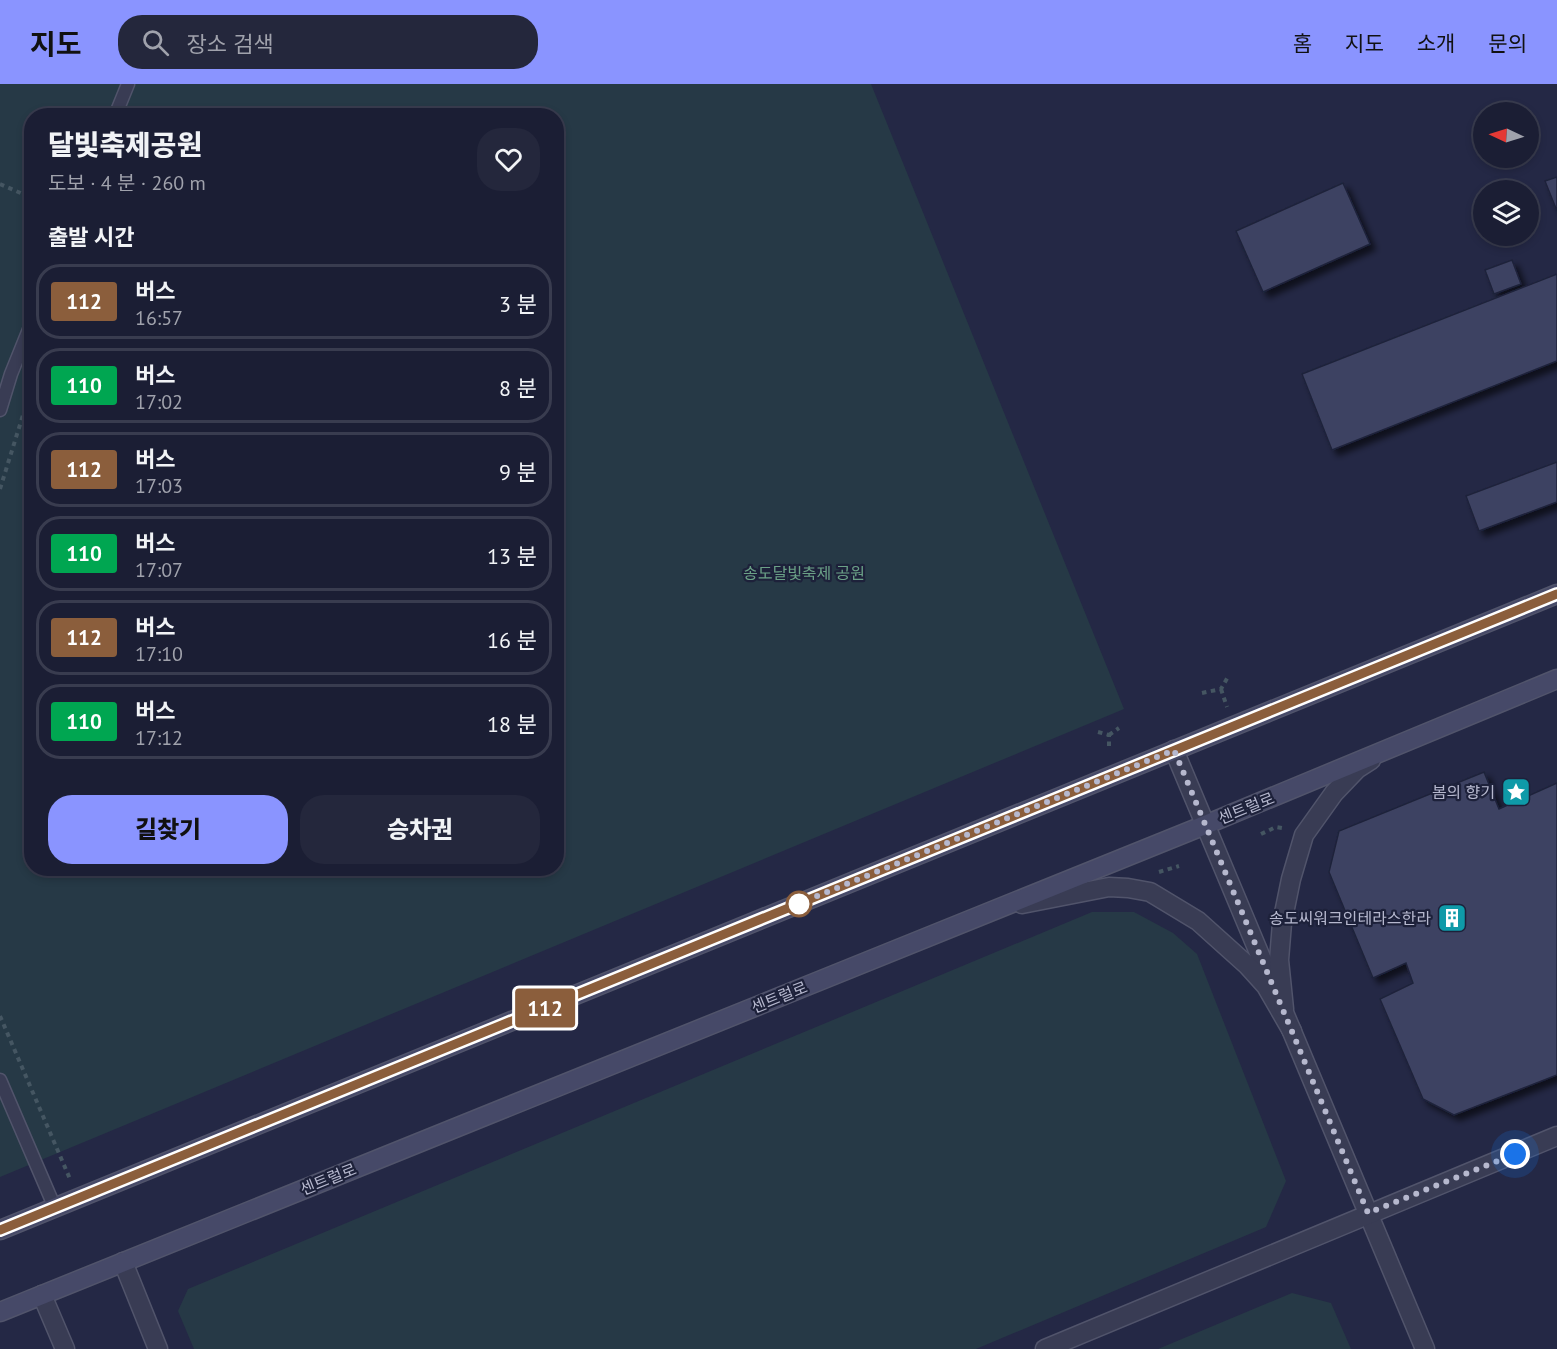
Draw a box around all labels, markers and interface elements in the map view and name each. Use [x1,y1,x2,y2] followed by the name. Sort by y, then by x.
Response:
[118,15,538,69] search box
[30,25,82,62] text: 지도
[139,26,172,59] icon: search
[187,30,273,58] text: 장소 검색
[1293,30,1312,57] text: 홈
[1345,30,1384,57] text: 지도
[1417,30,1455,57] text: 소개
[1488,30,1527,57] text: 문의
[1473,102,1539,168] north arrow
[1473,102,1539,246] map controls
[48,126,203,163] text: 달빛축제공원
[477,128,540,191] button: heart
[48,170,206,196] text: 도보 · 4 분 · 260 m
[1473,180,1539,246] button: layers
[48,223,135,251] text: 출발 시간
[135,277,175,305] text: 버스
[66,288,102,315] text: 112
[499,290,537,318] text: 3 분
[135,305,183,331] text: 16:57
[135,361,175,389] text: 버스
[66,372,102,399] text: 110
[499,374,537,402] text: 8 분
[135,389,183,415] text: 17:02
[135,445,175,473] text: 버스
[66,456,102,483] text: 112
[499,458,537,486] text: 9 분
[135,473,183,499] text: 17:03
[135,529,175,557] text: 버스
[66,540,102,567] text: 110
[487,542,537,570] text: 13 분
[135,557,183,583] text: 17:07
[743,563,865,583] park label: 송도달빛축제 공원
[135,613,175,641] text: 버스
[66,624,102,651] text: 112
[487,626,537,654] text: 16 분
[135,641,183,667] text: 17:10
[135,697,175,725] text: 버스
[66,708,102,735] text: 110
[487,710,537,738] text: 18 분
[135,725,183,751] text: 17:12
[1500,776,1532,808] place icon: 봄의 향기
[1432,782,1495,802] place label: 봄의 향기
[1215,788,1277,828] street label: 센트럴로
[48,795,288,864] button: 길찾기
[300,795,540,864] button: 승차권
[786,891,812,917] unlabelled marker
[1436,902,1468,934] building icon: 송도씨워크인테라스한라
[1269,908,1431,928] place label: 송도씨워크인테라스한라
[748,977,810,1017] street label: 센트럴로
[510,988,580,1028] line badge: 112
[527,995,563,1022] text: 112
[1500,1139,1530,1169] your location
[297,1159,359,1199] street label: 센트럴로

